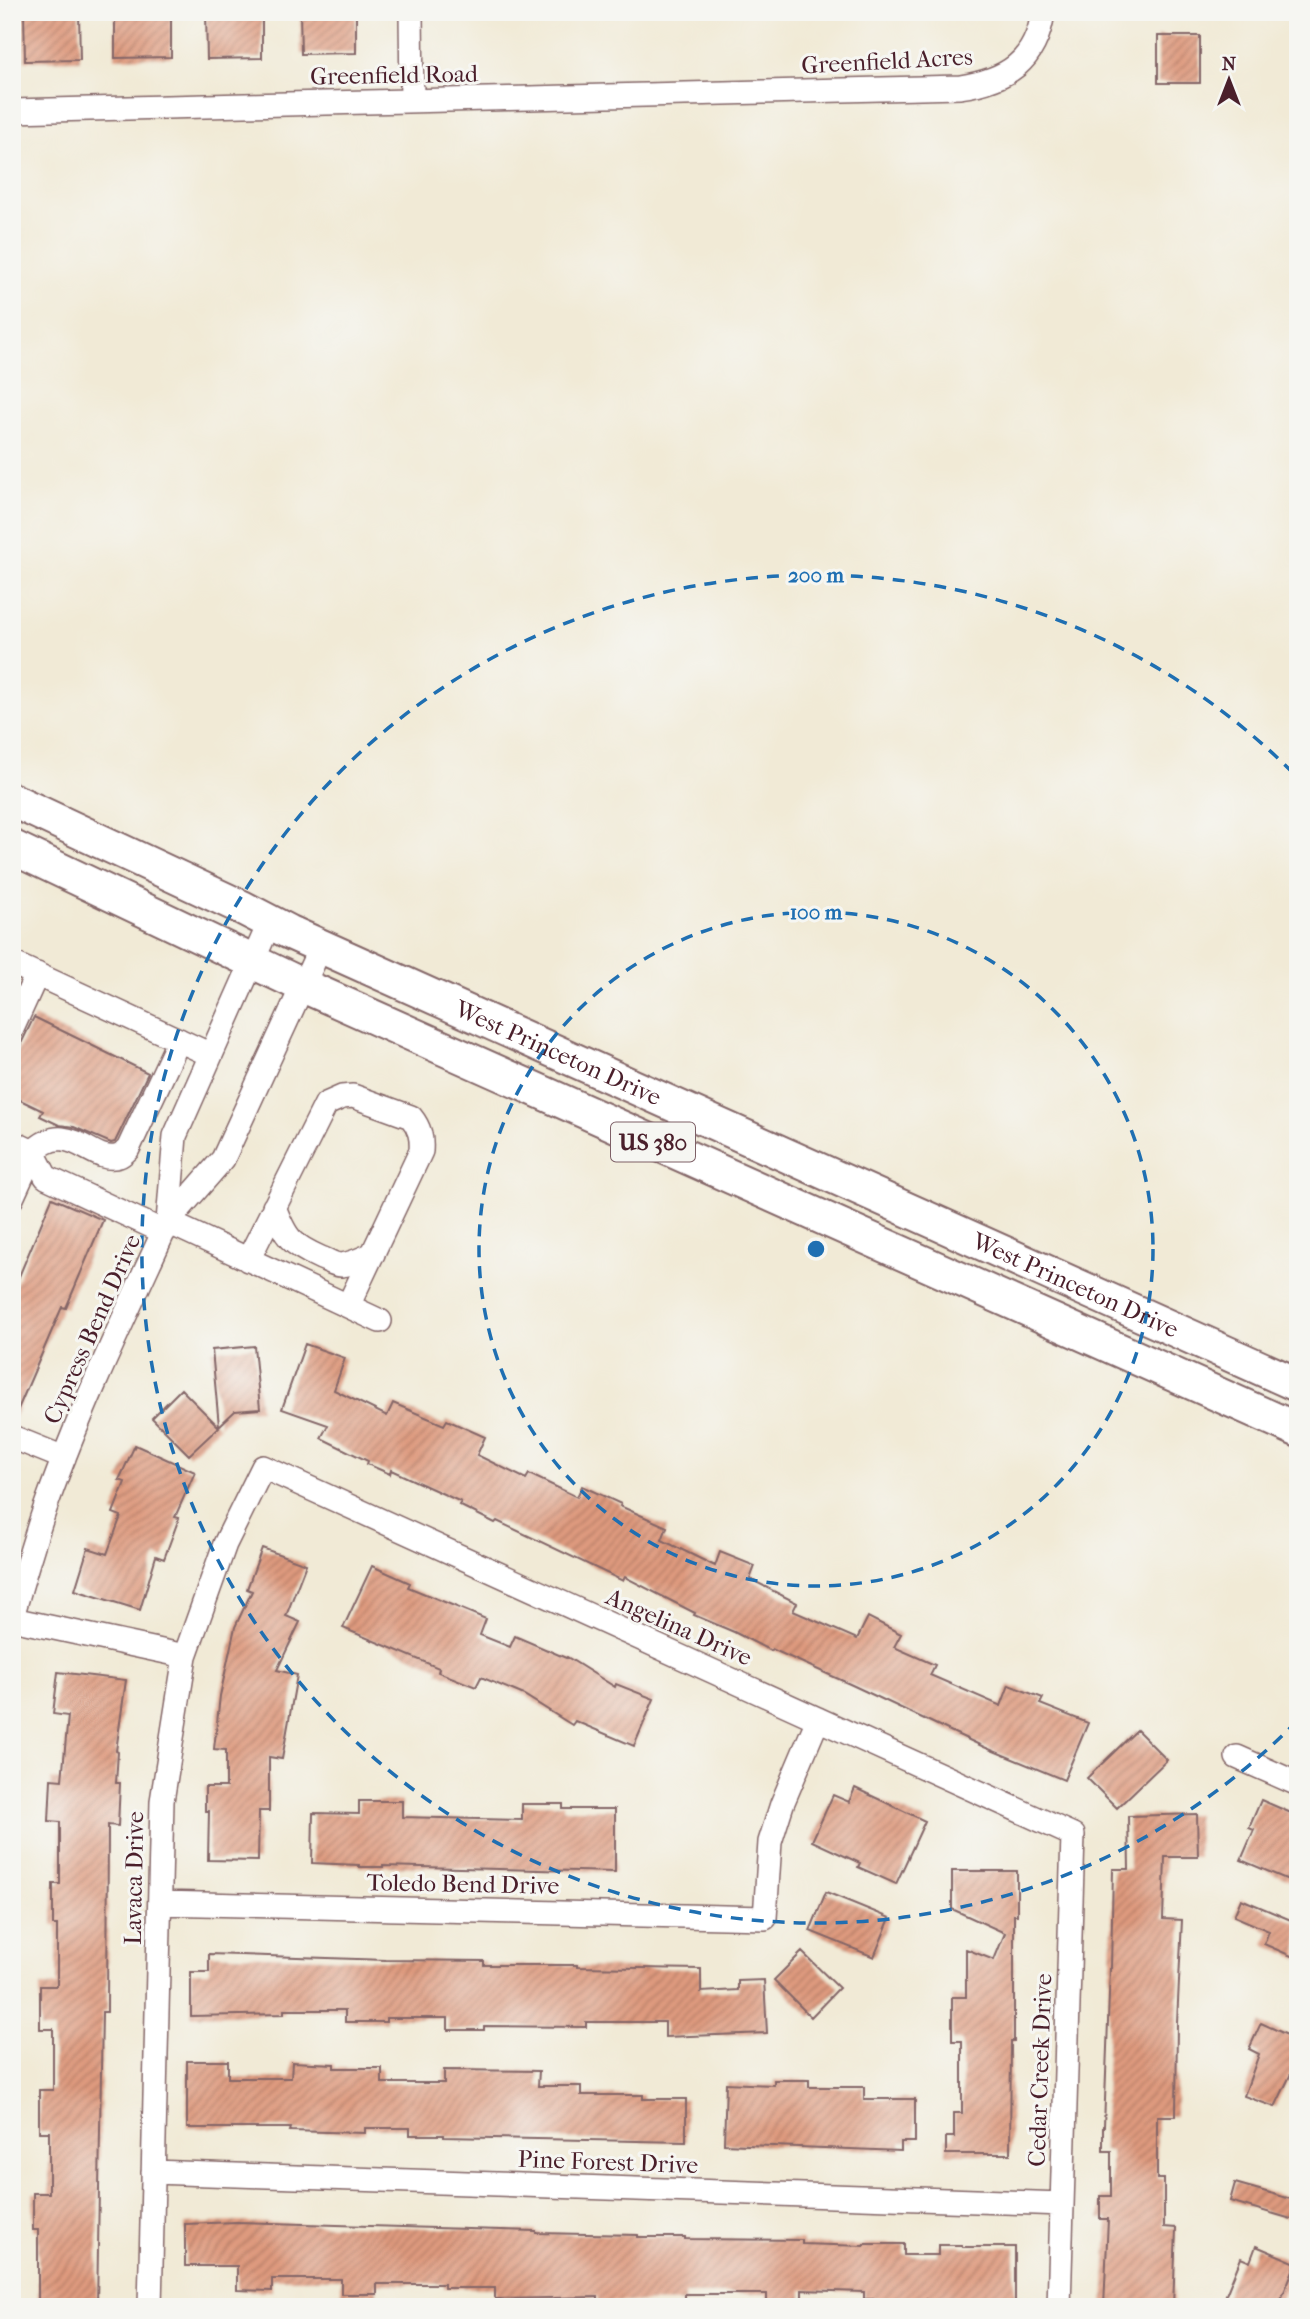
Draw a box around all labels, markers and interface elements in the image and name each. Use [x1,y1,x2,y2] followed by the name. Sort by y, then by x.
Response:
[801,43,974,79] street label: Greenfield Acres
[1194,46,1264,116] north arrow
[1222,53,1237,75] text: N
[310,60,479,90] street label: Greenfield Road
[788,563,845,587] text: 200 m
[790,900,843,924] text: 100 m
[450,994,666,1111] street label: West Princeton Drive
[611,1122,695,1162] road number: US 380
[967,1226,1183,1344] street label: West Princeton Drive
[38,1230,146,1428] street label: Cypress Bend Drive
[804,1237,828,1261] centre of rings
[601,1582,756,1672] street label: Angelina Drive
[119,1811,149,1945] street label: Lavaca Drive
[366,1868,560,1900] street label: Toledo Bend Drive
[1023,1973,1057,2167] street label: Cedar Creek Drive
[517,2145,699,2179] street label: Pine Forest Drive

